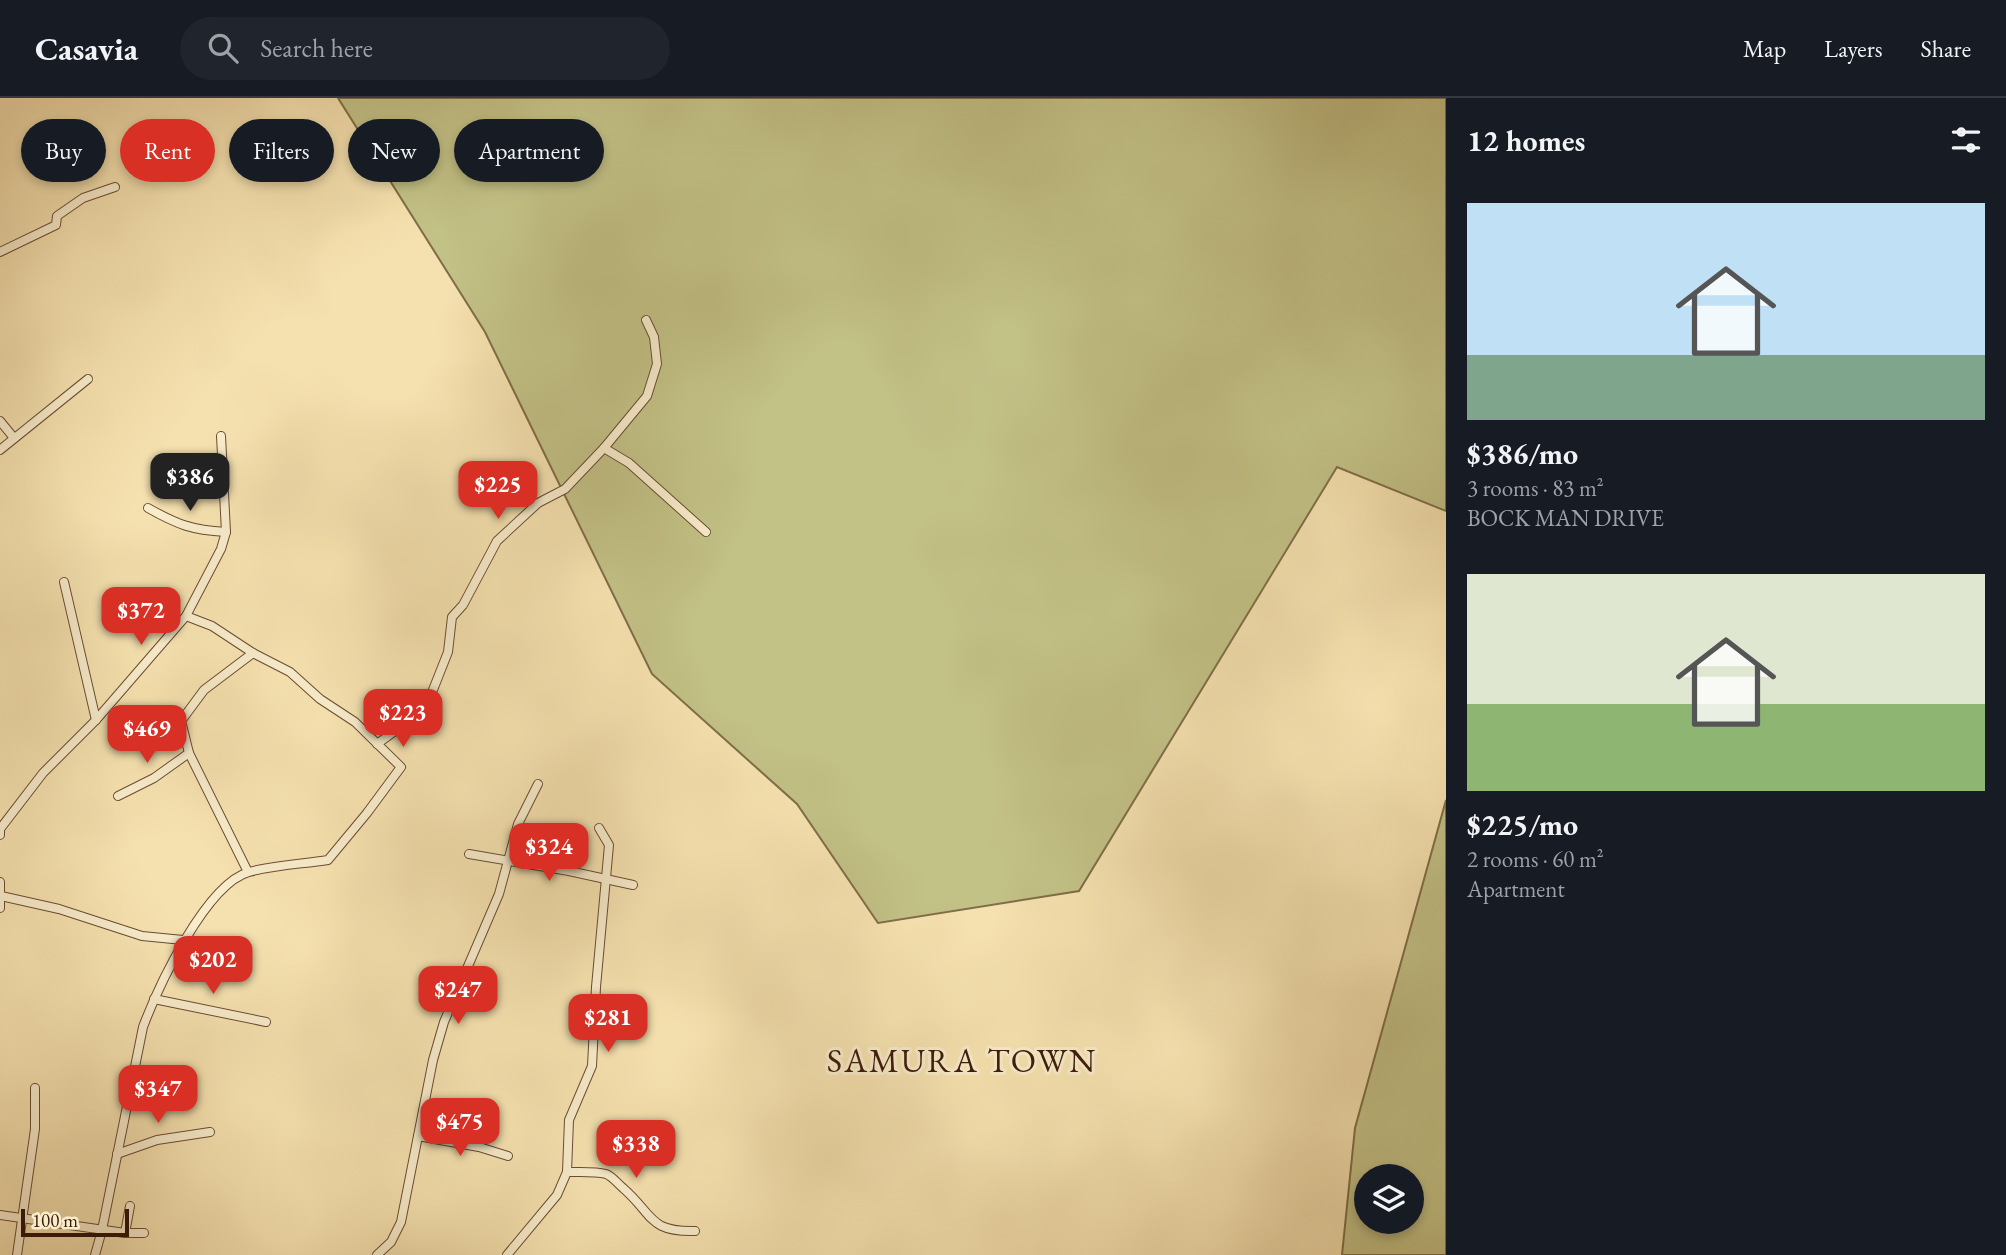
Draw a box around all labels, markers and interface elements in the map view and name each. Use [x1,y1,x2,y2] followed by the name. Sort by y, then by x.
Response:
[180,17,670,80] search box
[35,27,138,70] text: Casavia
[204,29,242,67] icon: search
[260,31,373,65] text: Search here
[1743,33,1786,64] text: Map
[1824,33,1883,64] text: Layers
[1921,33,1971,64] text: Share
[21,119,106,182] chip: Buy
[120,119,215,182] chip: Rent
[229,119,334,182] chip: Filters
[348,119,440,182] chip: New
[454,119,604,182] chip: Apartment
[1467,121,1585,160] text: 12 homes
[1947,121,1985,159] icon: filters
[1663,248,1789,374] icon: home
[1467,434,1578,473] text: $386/mo
[149,454,231,513] pin: $386
[166,461,214,491] text: $386
[457,462,539,521] pin: $225
[474,469,522,499] text: $225
[1467,473,1604,503] text: 3 rooms · 83 m²
[1467,503,1664,533] text: BOCK MAN DRIVE
[100,588,182,647] pin: $372
[117,595,165,625] text: $372
[1663,619,1789,745] icon: home
[362,690,444,749] pin: $223
[379,697,427,727] text: $223
[106,706,188,765] pin: $469
[123,713,171,743] text: $469
[1467,805,1578,844] text: $225/mo
[508,824,590,883] pin: $324
[525,831,573,861] text: $324
[1467,844,1604,874] text: 2 rooms · 60 m²
[1467,874,1565,904] text: Apartment
[172,936,254,996] pin: $202
[189,944,237,974] text: $202
[417,967,499,1026] pin: $247
[434,974,482,1004] text: $247
[567,995,649,1054] pin: $281
[584,1002,632,1032] text: $281
[827,1039,1097,1082] district label: SAMURA TOWN
[117,1066,199,1125] pin: $347
[134,1073,182,1103] text: $347
[419,1098,501,1158] pin: $475
[436,1106,484,1136] text: $475
[595,1121,677,1180] pin: $338
[612,1128,660,1158] text: $338
[1354,1164,1424,1234] map controls
[1354,1164,1424,1234] button: layers
[21,1206,130,1238] scale bar
[32,1208,78,1233] text: 100 m

